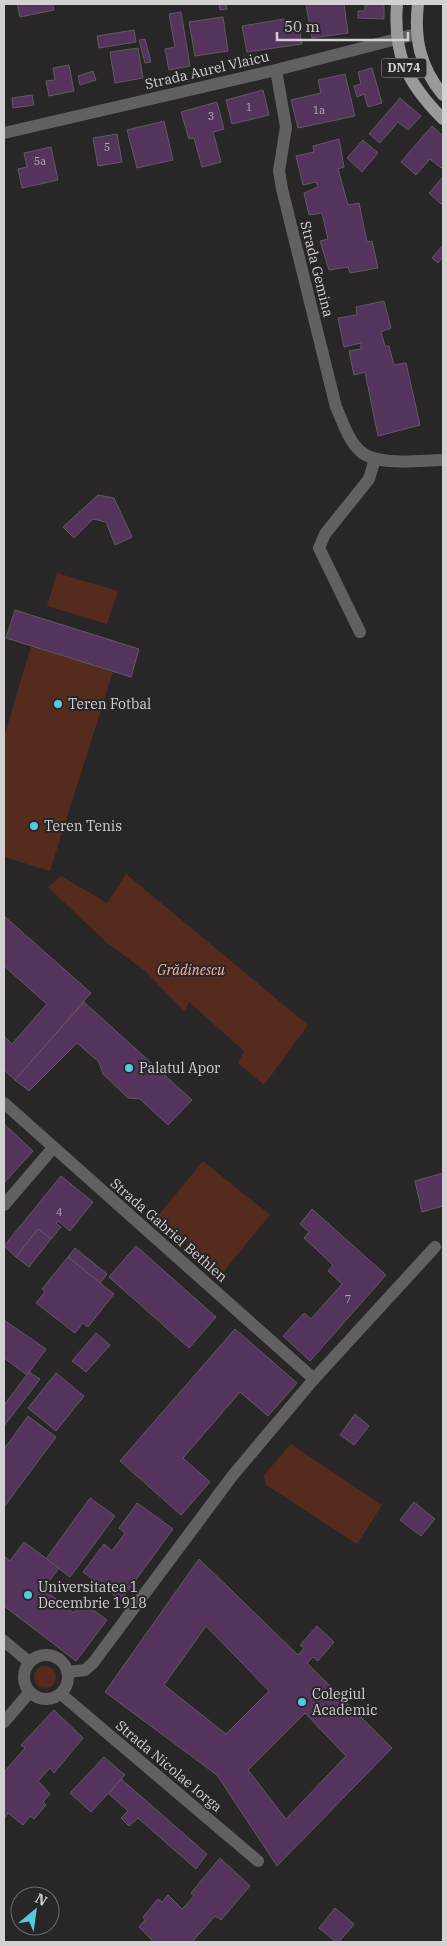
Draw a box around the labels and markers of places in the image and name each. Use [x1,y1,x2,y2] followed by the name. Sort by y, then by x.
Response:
[68,695,151,713] place label: Teren Fotbal
[52,698,64,710] marker: Teren Fotbal
[44,817,122,835] place label: Teren Tenis
[28,820,40,832] marker: Teren Tenis
[139,1059,221,1077] place label: Palatul Apor
[123,1062,135,1074] marker: Palatul Apor
[38,1578,147,1612] place label: Universitatea 1 Decembrie 1918
[22,1589,34,1601] marker: Universitatea 1 Decembrie 1918
[312,1685,377,1719] place label: Colegiul Academic
[296,1696,308,1708] marker: Colegiul Academic

